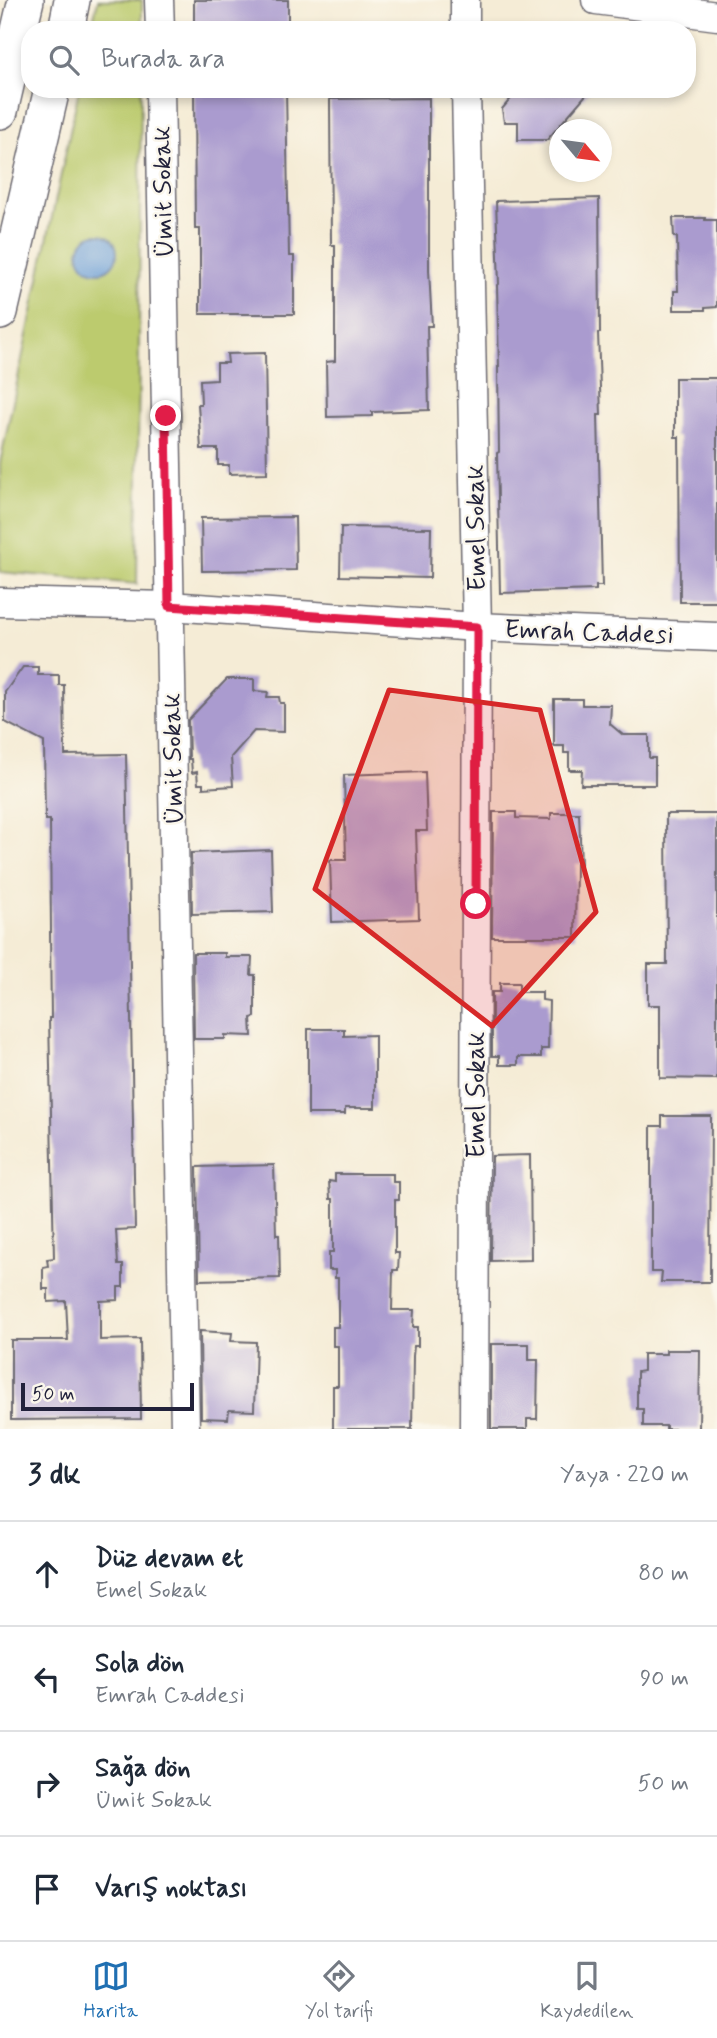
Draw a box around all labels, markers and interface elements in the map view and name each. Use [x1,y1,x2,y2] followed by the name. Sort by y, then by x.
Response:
[21,21,696,98] search box
[45,41,83,79] icon: search
[101,43,225,77] text: Burada ara
[549,119,612,182] north arrow
[146,125,182,258] street label: Ümit Sokak
[150,400,181,431] route end
[459,464,495,592] street label: Emel Sokak
[504,613,674,653] street label: Emrah Caddesi
[156,692,192,825] street label: Ümit Sokak
[460,888,491,919] route start
[460,1031,494,1158] street label: Emel Sokak
[21,1380,194,1412] scale bar
[32,1382,75,1407] text: 50 m
[28,1455,80,1494] text: 3 dk
[560,1460,689,1490] text: Yaya · 220 m
[95,1542,243,1576] text: Düz devam et
[28,1555,66,1593] icon: ahead
[638,1559,689,1589] text: 80 m
[95,1576,207,1606] text: Emel Sokak
[95,1647,184,1681] text: Sola dön
[28,1660,66,1698] icon: left
[640,1664,689,1694] text: 90 m
[95,1681,245,1711] text: Emrah Caddesi
[95,1752,191,1786] text: Sağa dön
[28,1765,66,1803] icon: right
[638,1769,689,1799] text: 50 m
[95,1786,212,1816] text: Ümit Sokak
[28,1870,66,1908] icon: arrive
[95,1872,247,1906] text: Varış noktası
[84,1957,138,2024] tab: Harita
[305,1957,373,2024] tab: Yol tarifi
[540,1957,633,2024] tab: Kaydedilen

